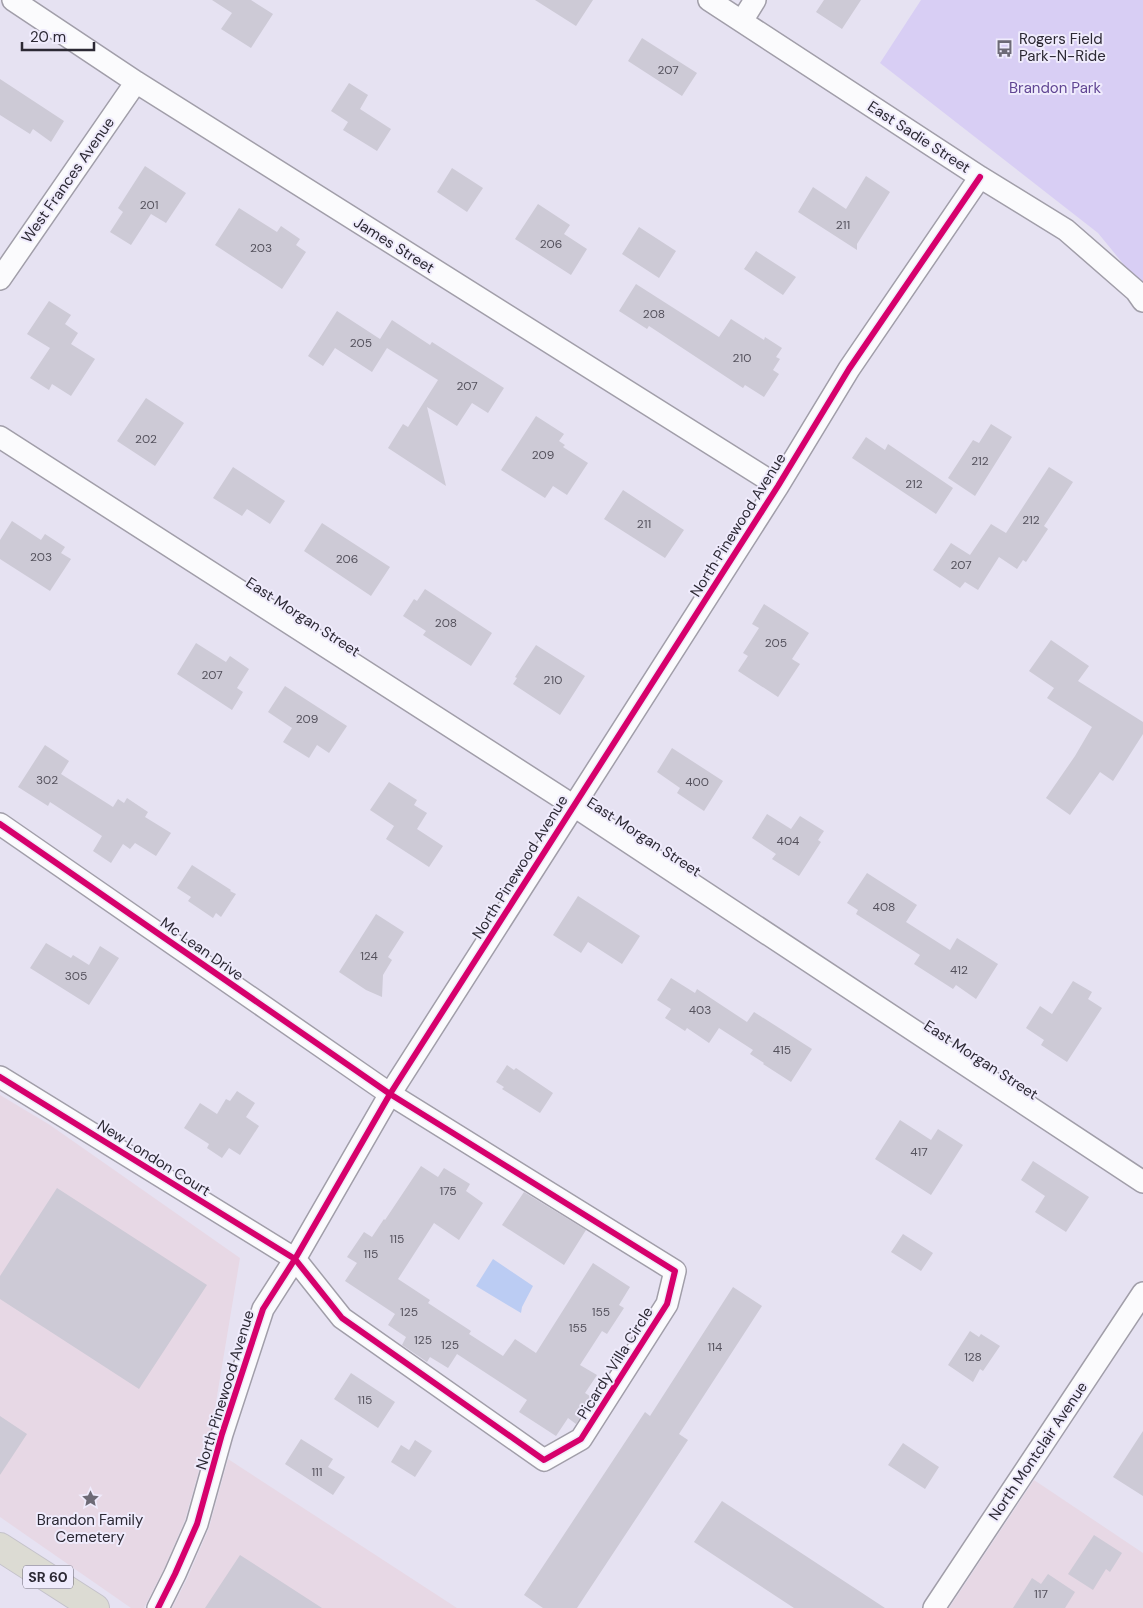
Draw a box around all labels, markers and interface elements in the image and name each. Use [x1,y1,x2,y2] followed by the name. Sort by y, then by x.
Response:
[22,20,95,52] scale bar
[30,27,66,47] text: 20 m
[1019,29,1106,66] place label: Rogers Field Park-N-Ride
[995,38,1015,58] bus stop icon: Rogers Field Park-N-Ride
[657,62,679,78] house number: 207
[1009,78,1101,98] park label: Brandon Park
[864,96,974,178] street label: East Sadie Street
[17,113,119,247] street label: West Frances Avenue
[140,197,158,213] house number: 201
[350,212,438,278] street label: James Street
[836,217,850,233] house number: 211
[540,236,562,252] house number: 206
[250,240,272,256] house number: 203
[643,306,665,322] house number: 208
[350,335,372,351] house number: 205
[733,350,751,366] house number: 210
[456,378,478,394] house number: 207
[135,431,157,447] house number: 202
[532,447,554,463] house number: 209
[686,449,790,601] street label: North Pinewood Avenue
[971,453,989,469] house number: 212
[905,476,923,492] house number: 212
[1022,512,1040,528] house number: 212
[637,516,651,532] house number: 211
[30,549,52,565] house number: 203
[336,551,358,567] house number: 206
[950,557,972,573] house number: 207
[242,573,364,661] street label: East Morgan Street
[435,615,457,631] house number: 208
[765,635,787,651] house number: 205
[201,667,223,683] house number: 207
[544,672,562,688] house number: 210
[296,711,318,727] house number: 209
[36,772,58,788] house number: 302
[685,774,709,790] house number: 400
[468,791,572,943] street label: North Pinewood Avenue
[583,793,705,881] street label: East Morgan Street
[777,833,799,849] house number: 404
[873,899,895,915] house number: 408
[156,913,248,985] street label: Mc Lean Drive
[360,948,378,964] house number: 124
[950,962,968,978] house number: 412
[65,968,87,984] house number: 305
[689,1002,711,1018] house number: 403
[920,1016,1042,1104] street label: East Morgan Street
[773,1042,791,1058] house number: 415
[94,1115,214,1201] street label: New London Court
[910,1144,928,1160] house number: 417
[439,1183,457,1199] house number: 175
[390,1231,404,1247] house number: 115
[364,1246,378,1262] house number: 115
[572,1303,658,1423] street label: Picardy Villa Circle
[400,1304,418,1320] house number: 125
[592,1304,610,1320] house number: 155
[191,1308,259,1472] street label: North Pinewood Avenue
[569,1320,587,1336] house number: 155
[414,1332,432,1348] house number: 125
[441,1337,459,1353] house number: 125
[708,1339,722,1355] house number: 114
[964,1349,982,1365] house number: 128
[984,1378,1092,1524] street label: North Montclair Avenue
[358,1392,372,1408] house number: 115
[311,1464,323,1480] house number: 111
[80,1489,100,1509] place icon: Brandon Family Cemetery
[37,1510,144,1547] place label: Brandon Family Cemetery
[23,1565,73,1588] road number: SR 60
[1034,1586,1048,1602] house number: 117

